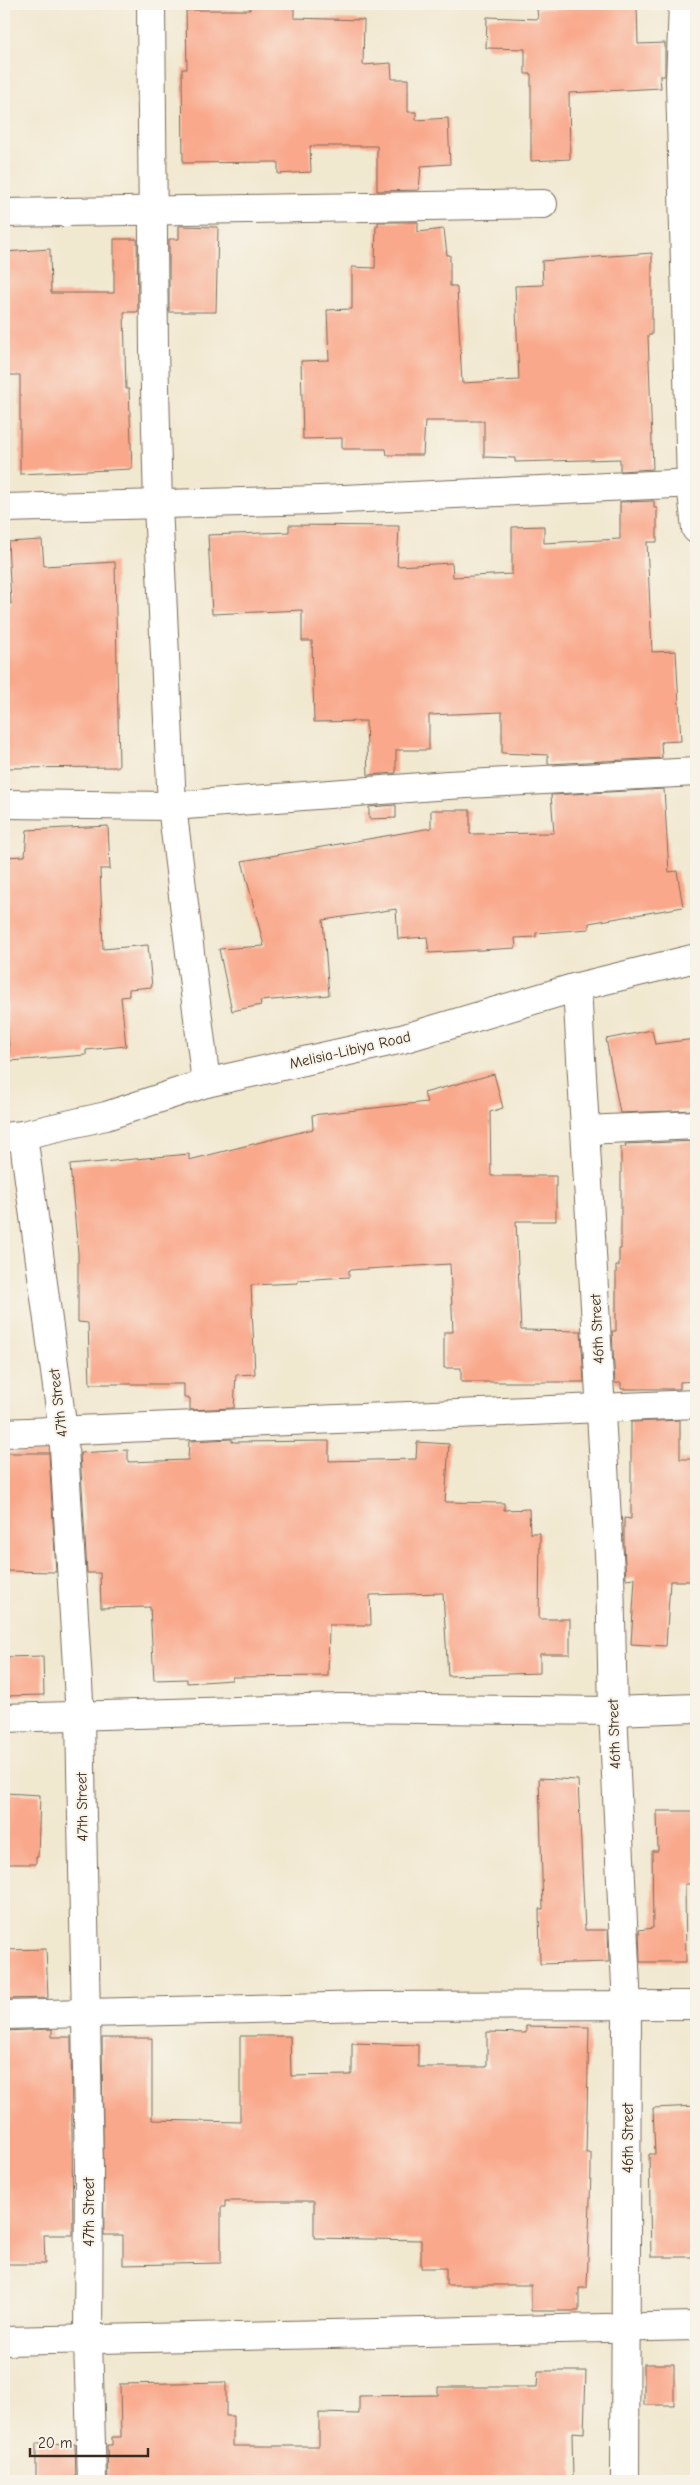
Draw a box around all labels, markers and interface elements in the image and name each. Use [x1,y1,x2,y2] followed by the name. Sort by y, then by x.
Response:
[287,1027,413,1073] street label: Melisia-Libiya Road
[586,1293,608,1365] street label: 46th Street
[45,1367,71,1438] street label: 47th Street
[604,1698,624,1769] street label: 46th Street
[72,1772,92,1842] street label: 47th Street
[619,2102,637,2173] street label: 46th Street
[80,2177,98,2247] street label: 47th Street
[30,2425,148,2457] scale bar
[38,2434,72,2452] text: 20 m

